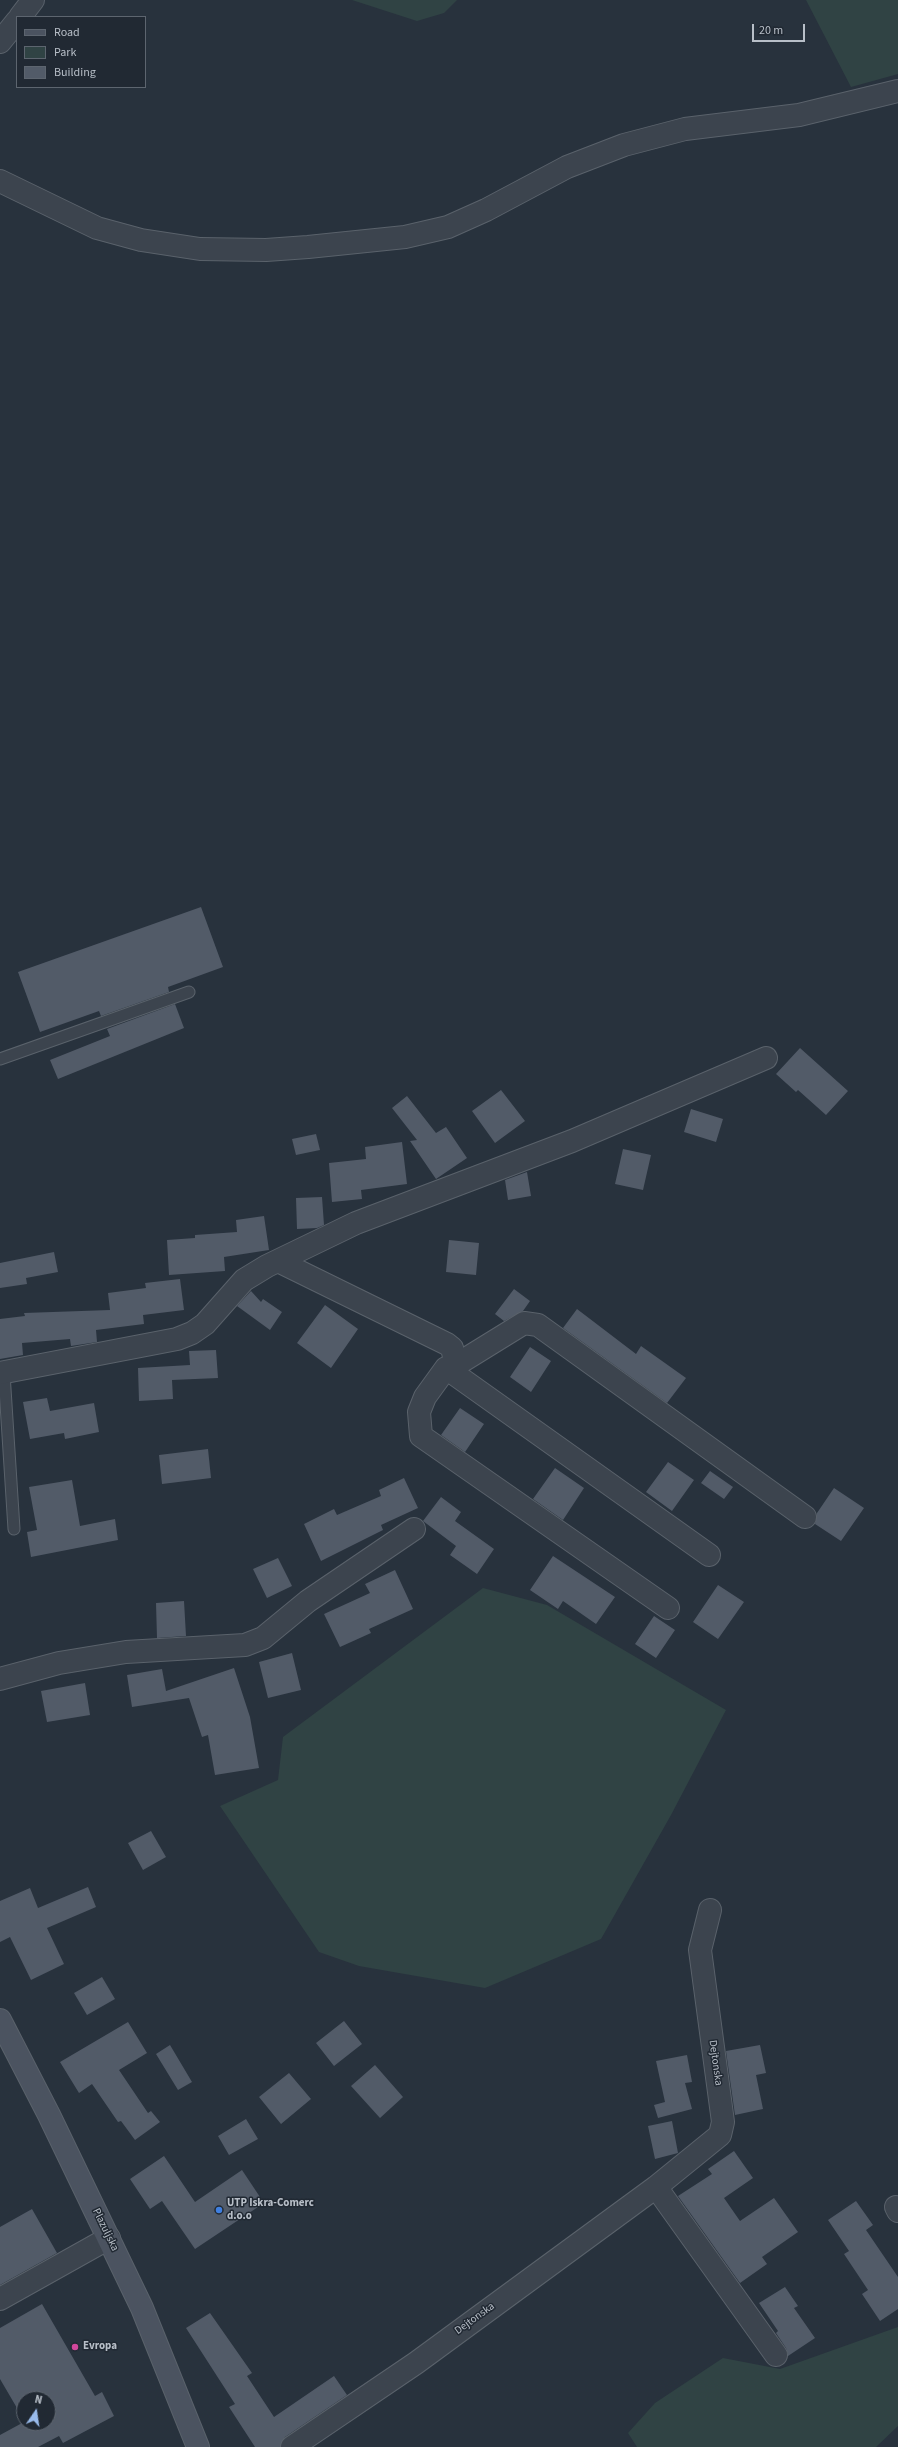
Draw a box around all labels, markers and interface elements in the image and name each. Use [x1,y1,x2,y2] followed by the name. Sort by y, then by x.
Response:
[16,16,146,88] legend
[754,16,807,42] scale bar
[759,22,783,39] text: 20 m
[54,24,80,41] text: Road
[54,44,76,61] text: Park
[54,64,96,81] text: Building
[705,2039,725,2087] street label: Dejtonska
[227,2197,314,2223] place label: UTP Iskra-Comerc d.o.o
[214,2205,224,2215] marker: UTP Iskra-Comerc d.o.o
[89,2206,121,2254] street label: Plazuljska
[453,2300,497,2338] street label: Dejtonska
[83,2340,117,2354] place label: Evropa
[70,2342,80,2352] marker: Evropa
[16,2391,56,2431] north arrow
[33,2392,44,2408] text: N

